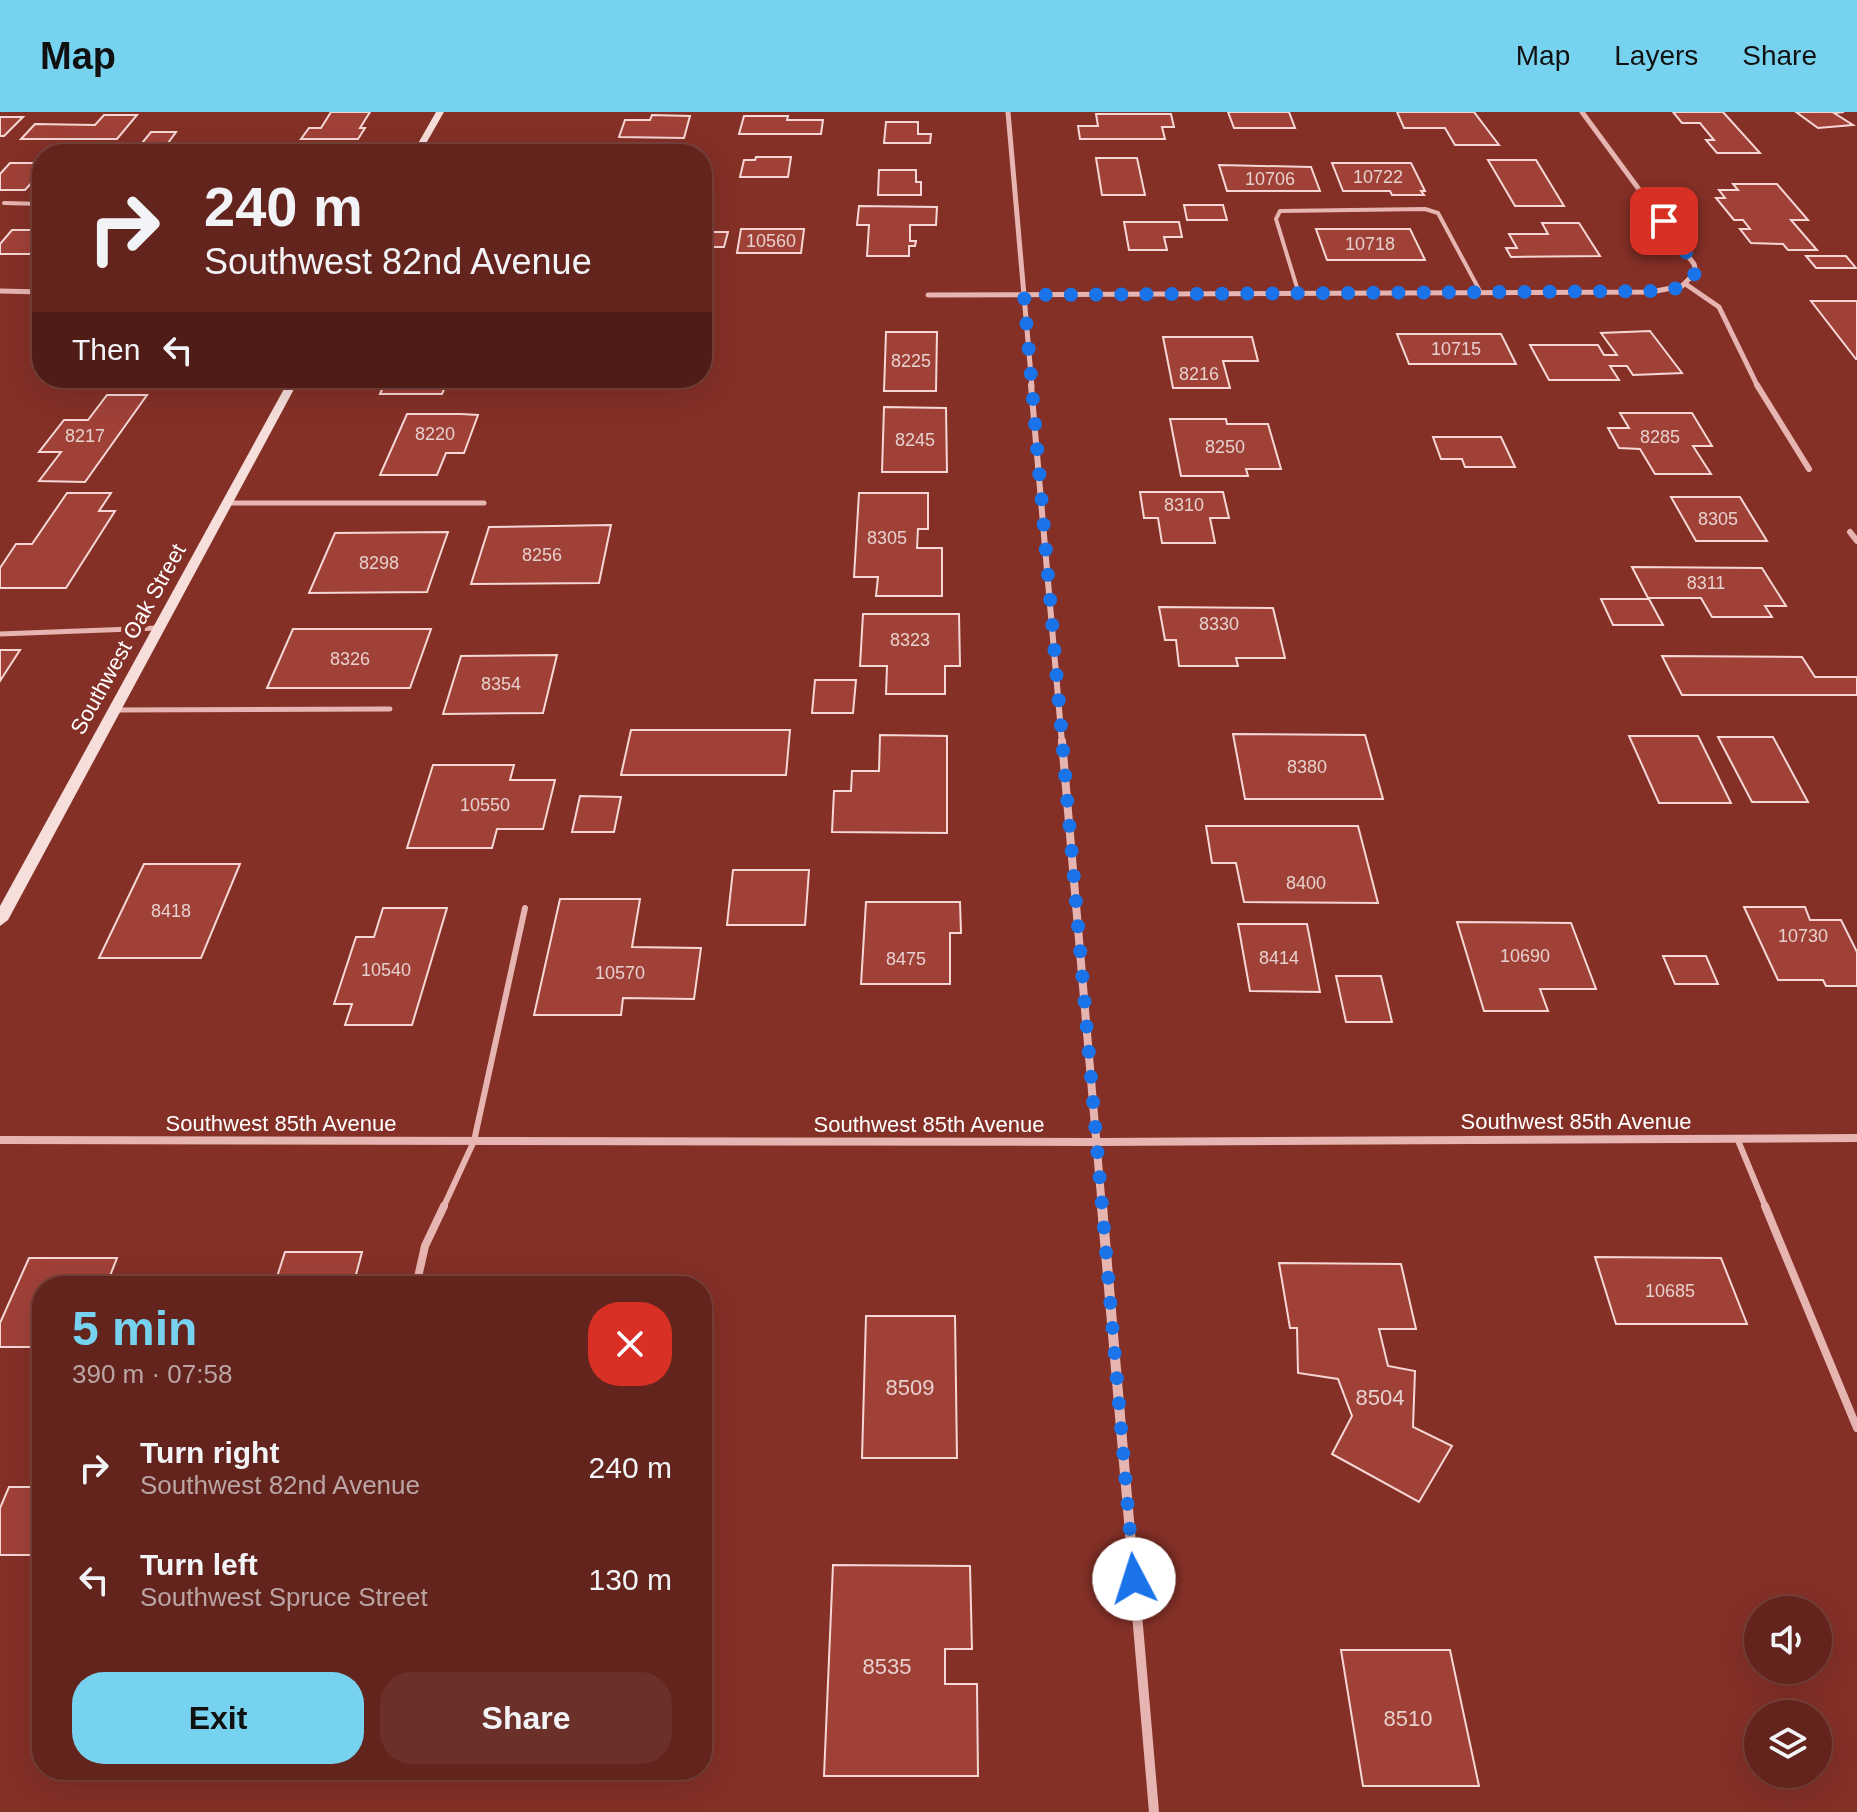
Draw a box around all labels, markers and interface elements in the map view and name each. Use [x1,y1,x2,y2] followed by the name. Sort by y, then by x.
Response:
[40,35,116,77] text: Map
[1516,40,1570,71] text: Map
[1614,40,1698,71] text: Layers
[1742,40,1817,71] text: Share
[1353,167,1403,187] house number: 10722
[1245,169,1295,189] house number: 10706
[204,175,363,238] text: 240 m
[72,176,176,280] icon: right
[1630,187,1698,255] pin
[1642,199,1686,243] icon: arrive
[746,231,796,251] house number: 10560
[1345,234,1395,254] house number: 10718
[204,241,592,282] text: Southwest 82nd Avenue
[156,328,200,372] icon: left
[72,333,140,366] text: Then
[1431,339,1481,359] house number: 10715
[891,351,931,371] house number: 8225
[1179,364,1219,384] house number: 8216
[415,424,455,444] house number: 8220
[65,426,105,446] house number: 8217
[1640,427,1680,447] house number: 8285
[895,430,935,450] house number: 8245
[1205,437,1245,457] house number: 8250
[1164,495,1204,515] house number: 8310
[1698,509,1738,529] house number: 8305
[867,528,907,548] house number: 8305
[65,539,191,739] street label: Southwest Oak Street
[522,545,562,565] house number: 8256
[359,553,399,573] house number: 8298
[1687,573,1725,593] house number: 8311
[1199,614,1239,634] house number: 8330
[890,630,930,650] house number: 8323
[330,649,370,669] house number: 8326
[481,674,521,694] house number: 8354
[1287,757,1327,777] house number: 8380
[460,795,510,815] house number: 10550
[1286,873,1326,893] house number: 8400
[151,901,191,921] house number: 8418
[1778,926,1828,946] house number: 10730
[1500,946,1550,966] house number: 10690
[1259,948,1299,968] house number: 8414
[886,949,926,969] house number: 8475
[361,960,411,980] house number: 10540
[595,963,645,983] house number: 10570
[1461,1109,1691,1134] street label: Southwest 85th Avenue
[166,1111,396,1136] street label: Southwest 85th Avenue
[814,1112,1044,1137] street label: Southwest 85th Avenue
[1645,1281,1695,1301] house number: 10685
[72,1302,197,1355] text: 5 min
[588,1302,672,1386] button: close
[72,1359,232,1389] text: 390 m · 07:58
[886,1375,934,1400] house number: 8509
[1356,1385,1404,1410] house number: 8504
[140,1436,279,1469] text: Turn right
[72,1446,116,1490] icon: right
[589,1451,672,1484] text: 240 m
[140,1470,420,1500] text: Southwest 82nd Avenue
[1092,1537,1176,1621] position arrow
[140,1548,258,1581] text: Turn left
[72,1558,116,1602] icon: left
[589,1563,672,1596] text: 130 m
[140,1582,428,1612] text: Southwest Spruce Street
[1744,1596,1832,1788] map controls
[1744,1596,1832,1684] button: sound
[863,1654,911,1679] house number: 8535
[72,1672,364,1764] button: Exit
[380,1672,672,1764] button: Share
[1744,1700,1832,1788] button: layers
[1384,1706,1432,1731] house number: 8510

